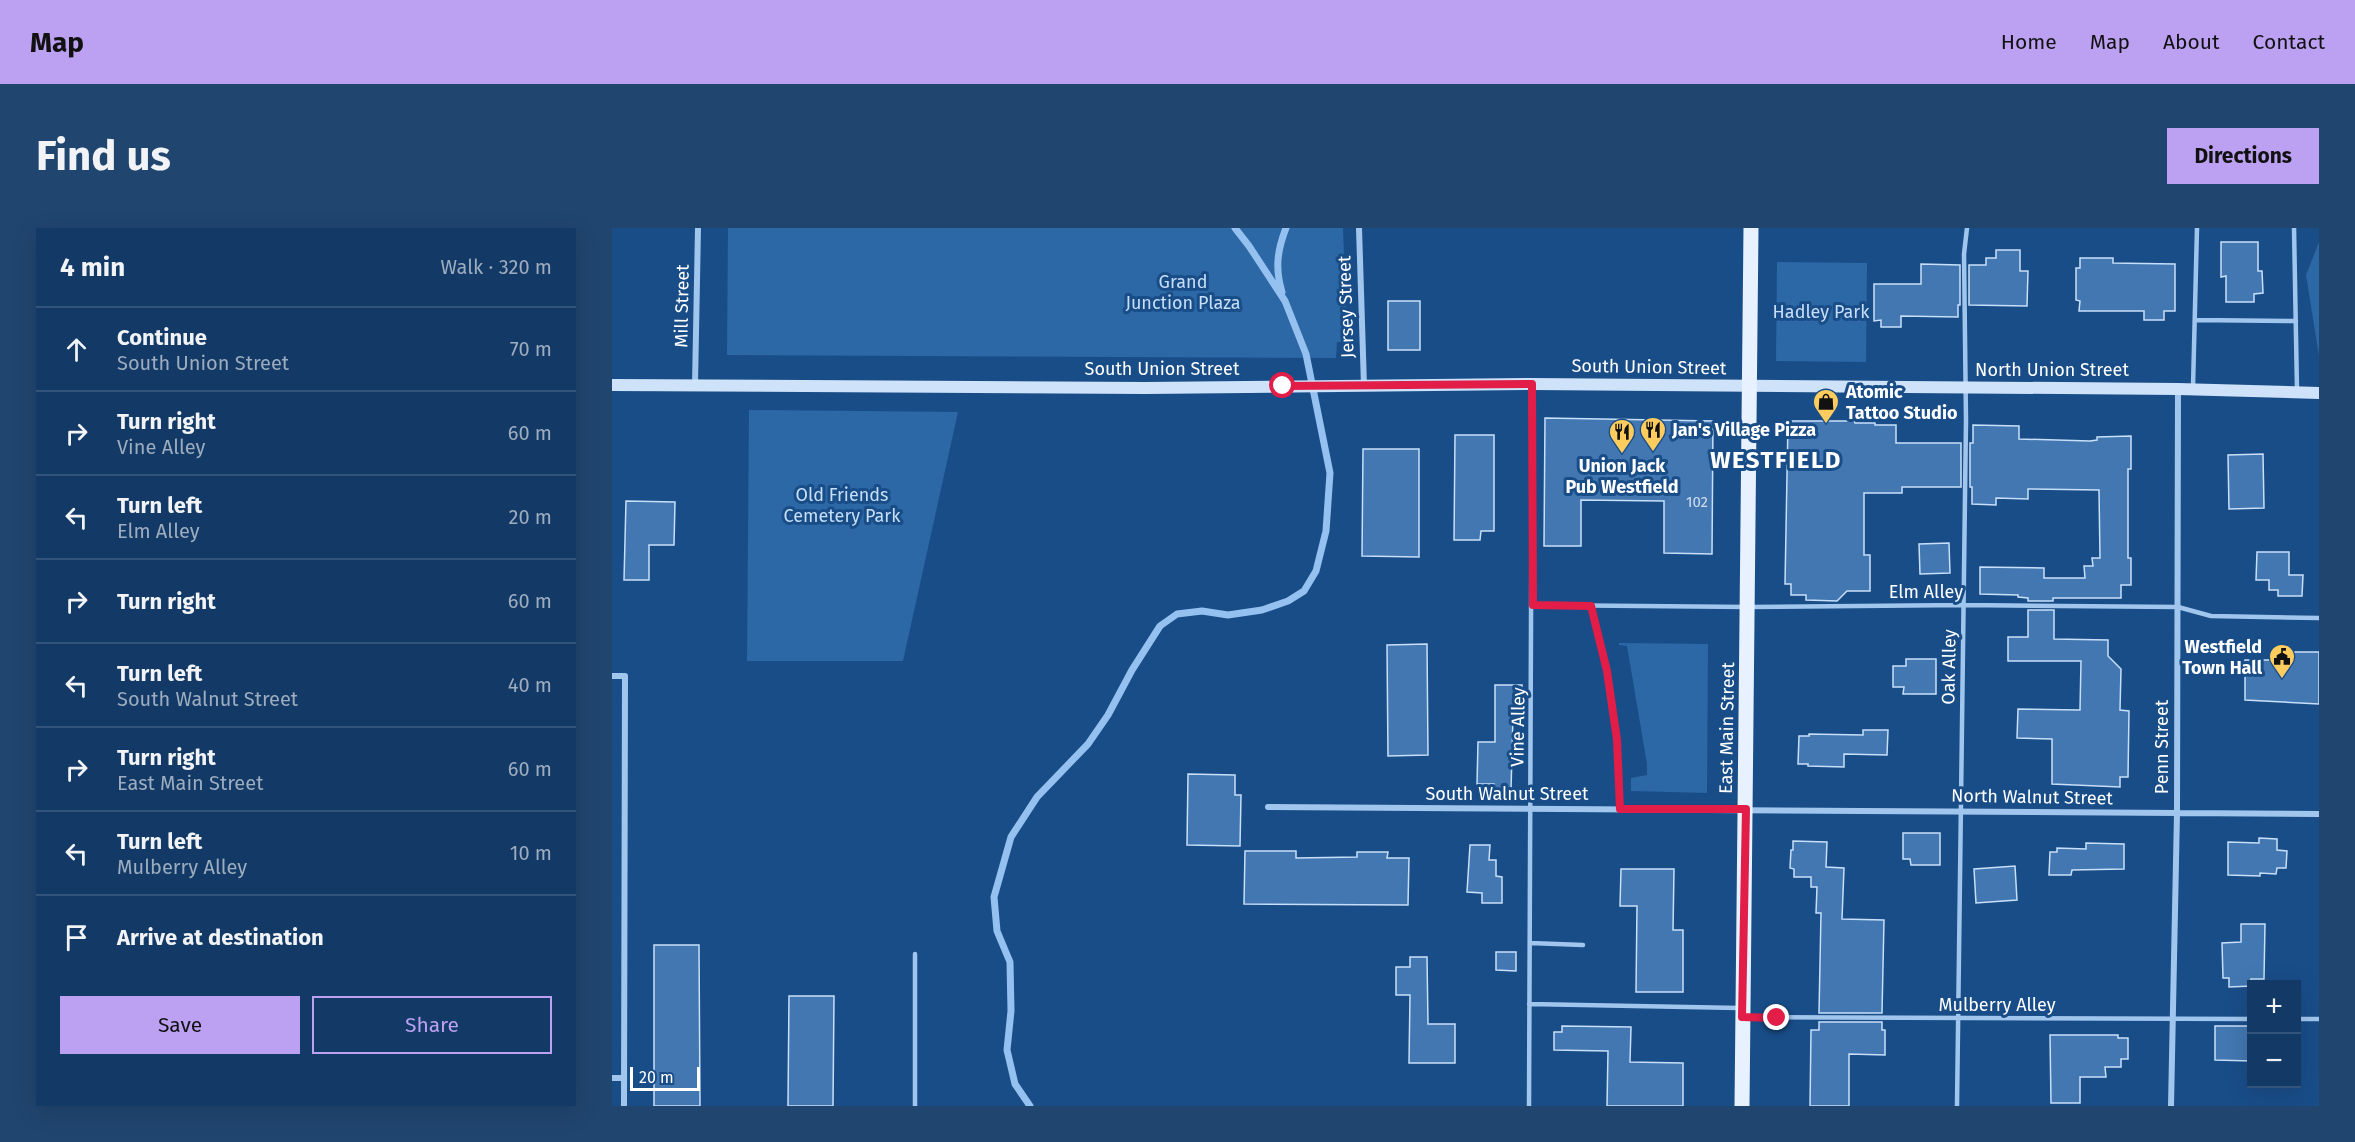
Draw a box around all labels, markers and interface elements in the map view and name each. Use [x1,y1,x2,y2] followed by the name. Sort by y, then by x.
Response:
[30,26,84,59] text: Map
[2001,29,2057,55] text: Home
[2090,29,2130,55] text: Map
[2163,29,2220,55] text: About
[2253,29,2325,55] text: Contact
[2167,128,2319,184] button: Directions
[36,131,171,181] text: Find us
[60,252,125,283] text: 4 min
[441,255,552,279] text: Walk · 320 m
[1333,255,1359,359] street label: Jersey Street
[670,264,694,348] street label: Mill Street
[1125,271,1241,314] park label: Grand Junction Plaza
[1773,301,1870,323] park label: Hadley Park
[117,324,207,351] text: Continue
[60,333,93,366] icon: ahead
[510,337,552,361] text: 70 m
[117,351,289,375] text: South Union Street
[1571,355,1727,379] street label: South Union Street
[1085,358,1240,380] street label: South Union Street
[1975,359,2129,381] street label: North Union Street
[1269,372,1295,398] route start
[1845,381,1957,424] place label: Atomic Tattoo Studio
[1811,387,1841,425] shop icon: Atomic Tattoo Studio
[117,408,216,435] text: Turn right
[1638,415,1668,453] restaurant icon: Jan's Village Pizza
[60,417,93,450] icon: right
[1607,417,1637,455] restaurant icon: Union Jack Pub Westfield
[1671,419,1816,441] place label: Jan's Village Pizza
[508,421,552,445] text: 60 m
[117,435,205,459] text: Vine Alley
[1710,446,1842,474] district label: WESTFIELD
[1565,455,1679,498] place label: Union Jack Pub Westfield
[784,484,901,527] park label: Old Friends Cemetery Park
[117,492,202,519] text: Turn left
[1686,493,1708,511] house number: 102
[60,501,93,534] icon: left
[509,505,552,529] text: 20 m
[117,519,200,543] text: Elm Alley
[1889,581,1963,603] street label: Elm Alley
[60,585,93,618] icon: right
[117,588,216,615] text: Turn right
[508,589,552,613] text: 60 m
[1937,629,1961,705] street label: Oak Alley
[2182,636,2263,679] place label: Westfield Town Hall
[2267,642,2297,680] public building icon: Westfield Town Hall
[117,660,202,687] text: Turn left
[1715,661,1739,794] street label: East Main Street
[60,669,93,702] icon: left
[508,673,552,697] text: 40 m
[117,687,298,711] text: South Walnut Street
[1506,687,1530,767] street label: Vine Alley
[2151,699,2173,794] street label: Penn Street
[117,744,216,771] text: Turn right
[60,753,93,786] icon: right
[508,757,552,781] text: 60 m
[117,771,263,795] text: East Main Street
[1426,783,1589,805] street label: South Walnut Street
[1951,785,2114,809] street label: North Walnut Street
[117,828,202,855] text: Turn left
[60,837,93,870] icon: left
[510,841,552,865] text: 10 m
[117,855,247,879] text: Mulberry Alley
[60,921,93,954] icon: arrive
[117,924,324,951] text: Arrive at destination
[2247,980,2301,1088] map controls
[2247,980,2301,1034] button: +
[1938,994,2056,1016] street label: Mulberry Alley
[60,996,300,1054] button: Save
[312,996,552,1054] button: Share
[1763,1004,1789,1030] route end
[2247,1034,2301,1088] button: −
[630,1064,700,1092] scale bar
[639,1068,674,1087] text: 20 m

